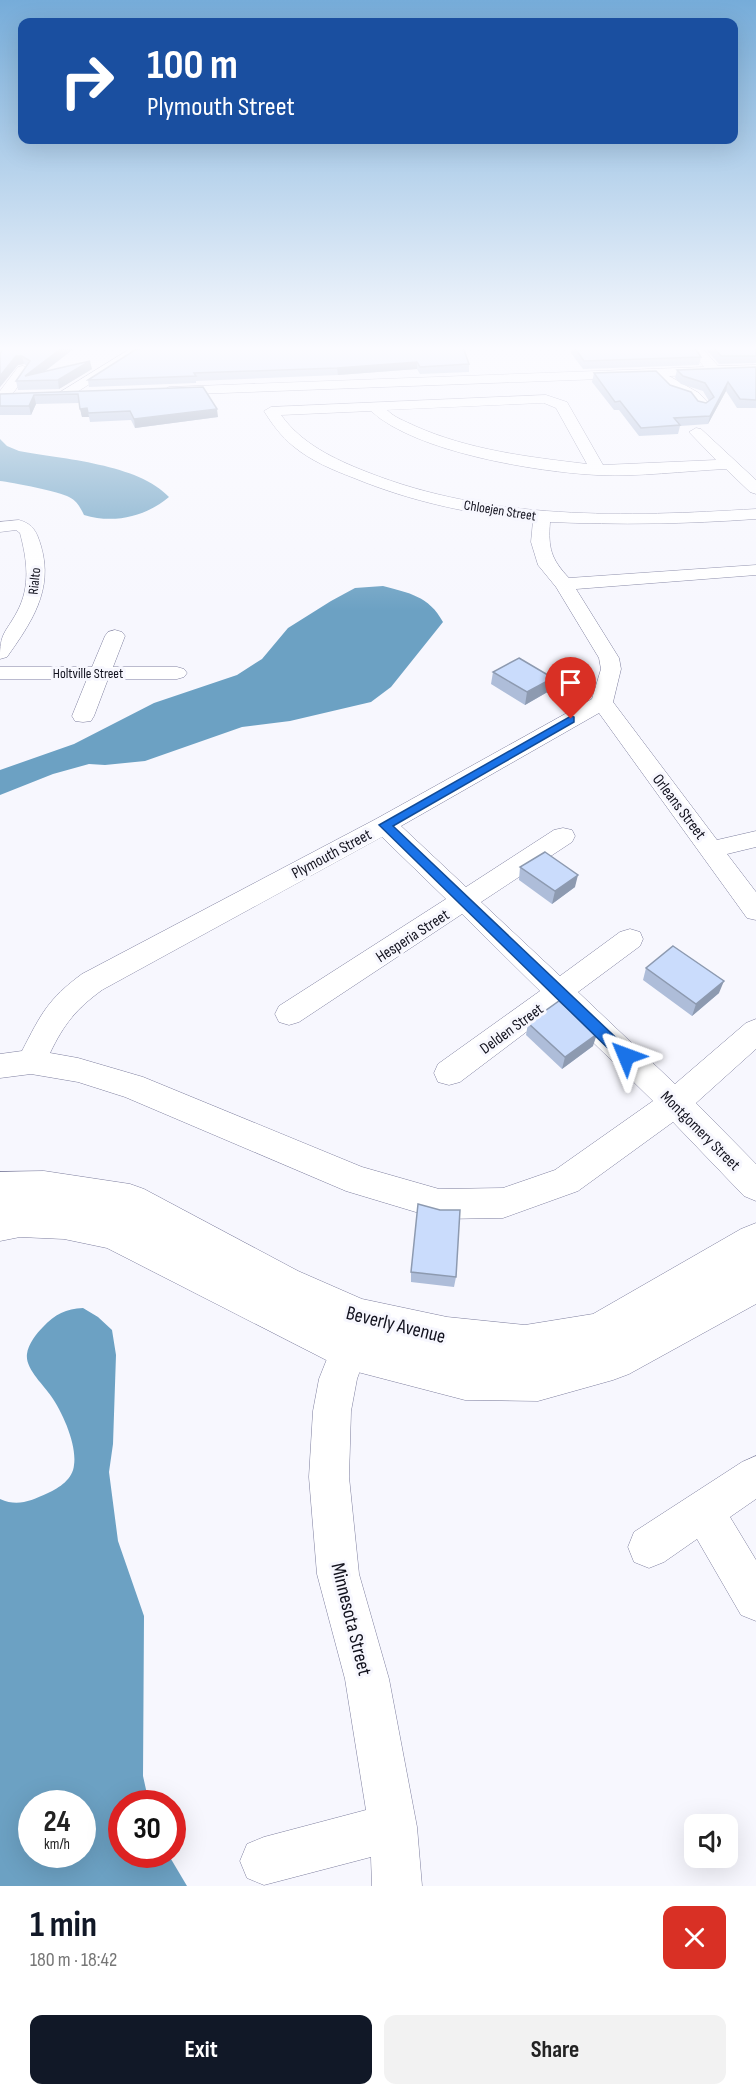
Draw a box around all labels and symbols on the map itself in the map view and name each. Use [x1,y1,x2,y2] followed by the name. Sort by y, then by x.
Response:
[463,496,537,525] street label: Chloejen Street
[25,567,44,595] street label: Rialto
[545,657,596,719] pin
[53,665,123,682] street label: Holtville Street
[648,770,710,843] street label: Orleans Street
[289,825,375,883] street label: Plymouth Street
[373,906,453,967] street label: Hesperia Street
[477,1000,547,1059] street label: Delden Street
[594,1024,658,1088] position arrow
[656,1087,744,1175] street label: Montgomery Street
[344,1301,448,1349] street label: Beverly Avenue
[325,1560,377,1678] street label: Minnesota Street
[108,1790,186,1868] speed limit sign: 30

